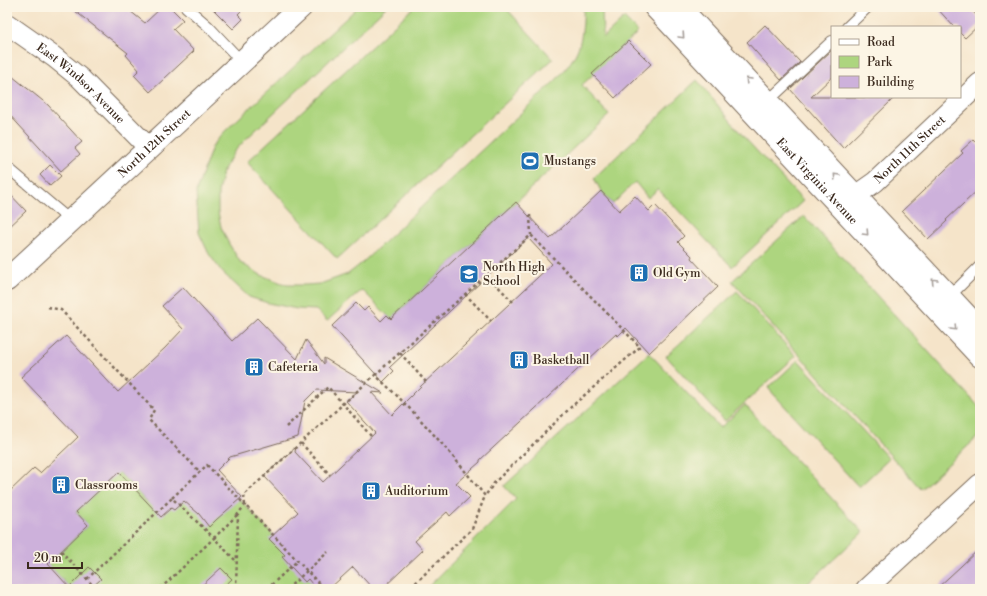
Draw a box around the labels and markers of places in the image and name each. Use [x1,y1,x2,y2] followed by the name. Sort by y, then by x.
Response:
[519,150,541,172] sports icon: Mustangs
[544,154,596,169] place label: Mustangs
[483,260,545,289] place label: North High School
[628,262,650,284] building icon: Old Gym
[458,263,480,285] school or university icon: North High School
[653,266,701,281] place label: Old Gym
[508,349,530,371] building icon: Basketball
[532,353,590,368] place label: Basketball
[243,356,265,378] building icon: Cafeteria
[268,360,319,375] place label: Cafeteria
[50,474,72,496] building icon: Classrooms
[75,478,138,493] place label: Classrooms
[360,480,382,502] building icon: Auditorium
[384,484,449,499] place label: Auditorium

